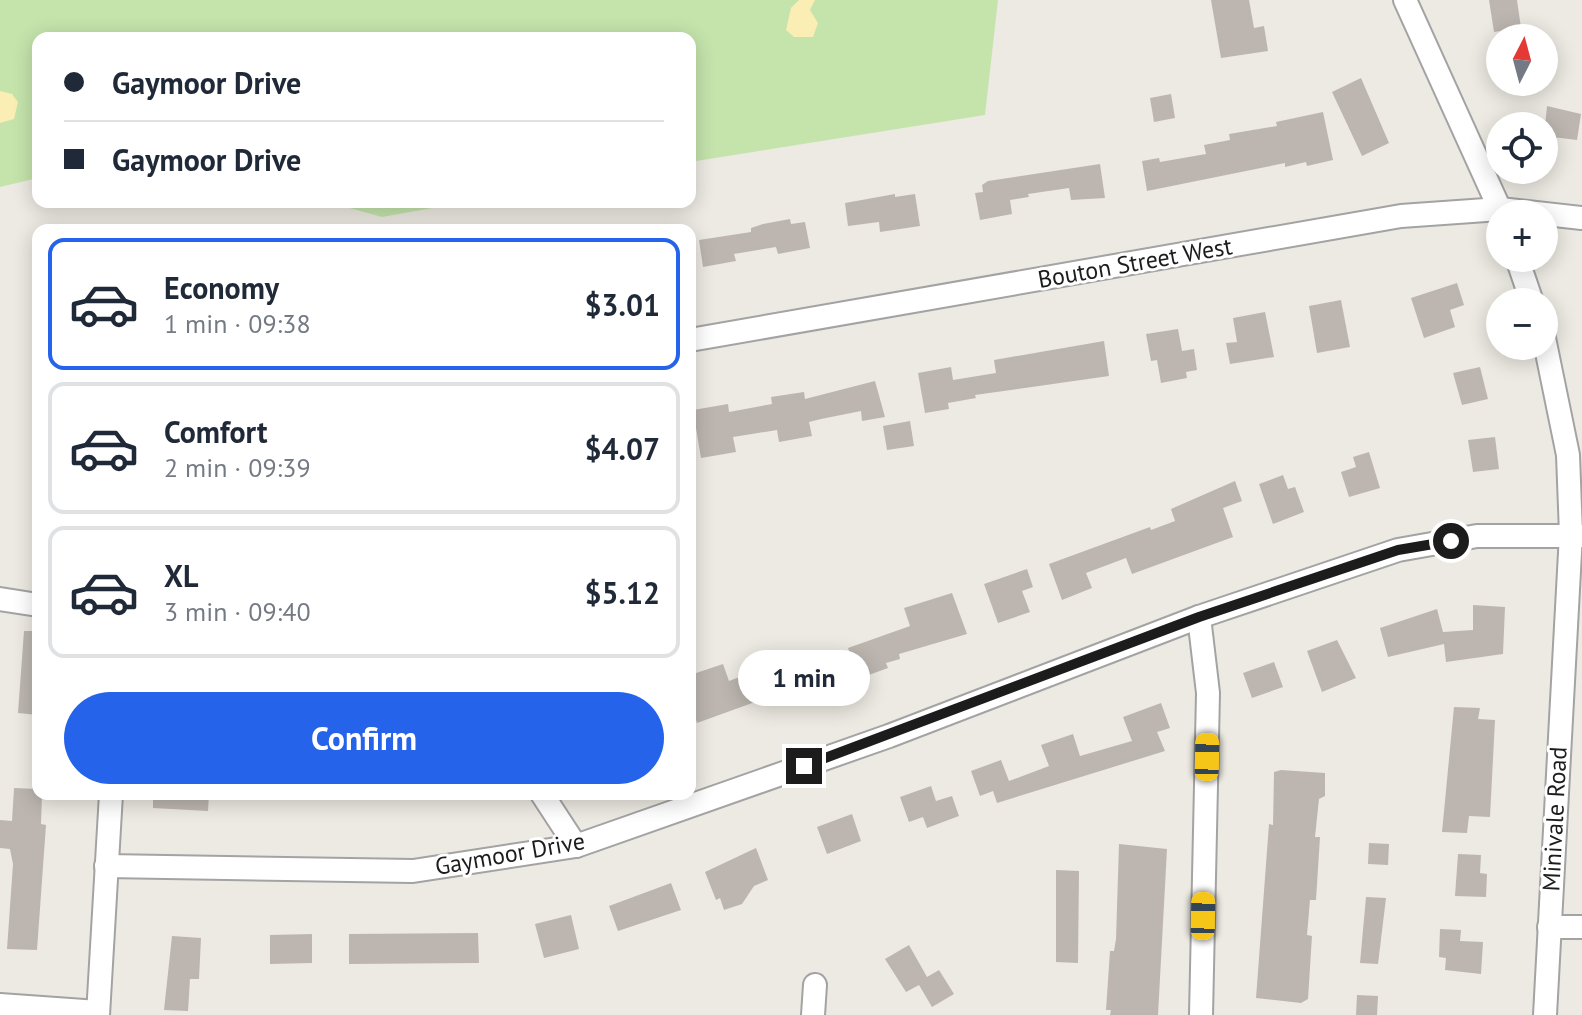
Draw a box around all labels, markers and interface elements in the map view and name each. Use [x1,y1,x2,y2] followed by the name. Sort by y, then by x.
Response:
[1486,24,1558,96] north arrow
[1486,24,1558,360] map controls
[112,63,301,102] text: Gaymoor Drive
[1486,112,1558,184] button: locate
[112,140,301,179] text: Gaymoor Drive
[1486,200,1558,272] button: +
[1035,230,1234,295] street label: Bouton Street West
[68,268,140,340] icon: car
[164,268,279,307] text: Economy
[585,285,660,324] text: $3.01
[1486,288,1558,360] button: −
[164,307,311,340] text: 1 min · 09:38
[68,412,140,484] icon: car
[164,412,267,451] text: Comfort
[585,429,660,468] text: $4.07
[164,451,311,484] text: 2 min · 09:39
[1433,523,1469,559] route start
[68,556,140,628] icon: car
[164,556,198,595] text: XL
[585,573,660,612] text: $5.12
[164,595,311,628] text: 3 min · 09:40
[738,650,870,706] callout: 1 min
[772,661,836,694] text: 1 min
[64,692,664,784] button: Confirm
[1195,733,1219,781] car
[1535,746,1574,892] street label: Minivale Road
[786,748,822,784] route end
[433,825,587,882] street label: Gaymoor Drive
[1191,892,1215,940] car

